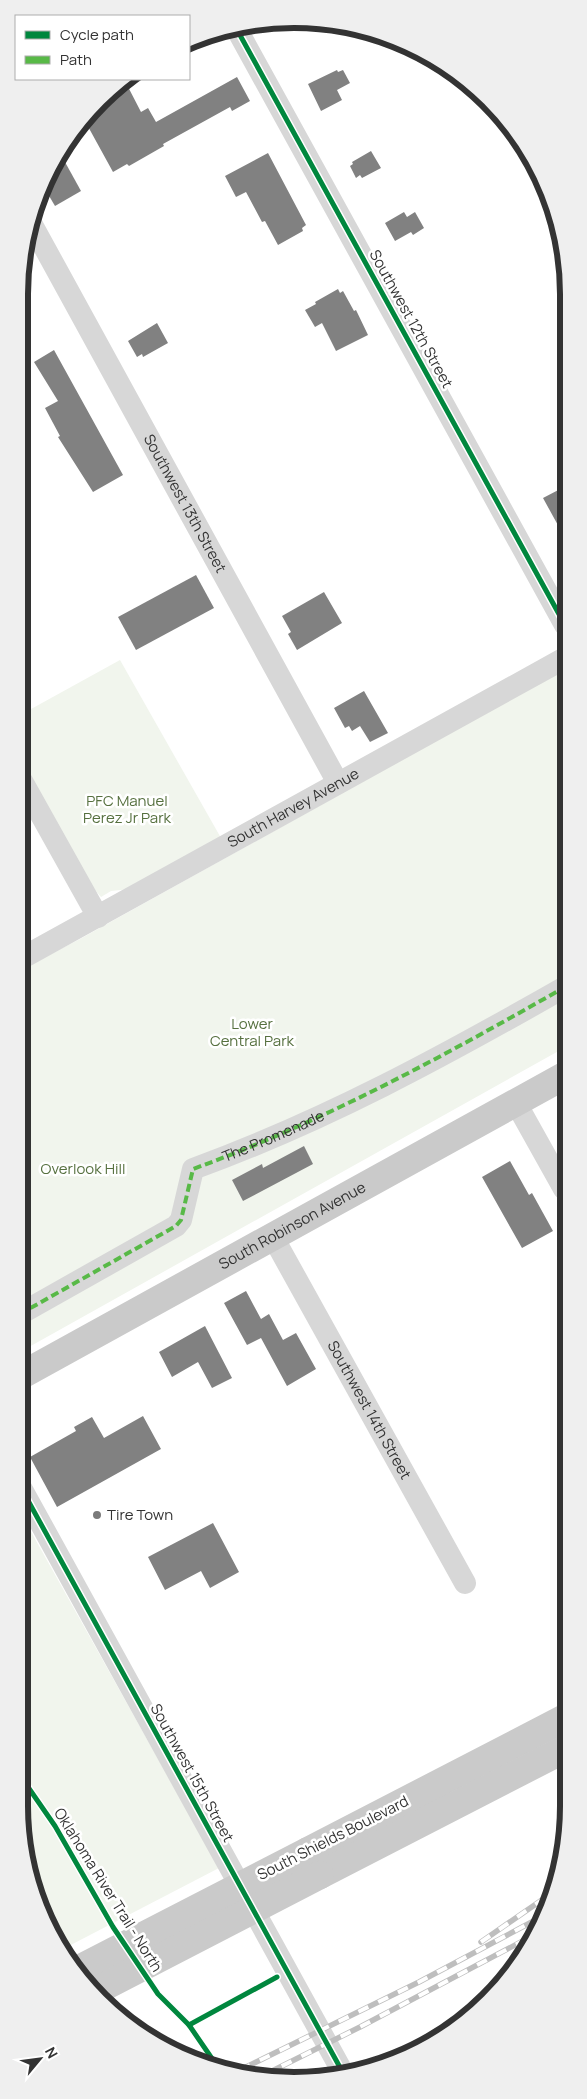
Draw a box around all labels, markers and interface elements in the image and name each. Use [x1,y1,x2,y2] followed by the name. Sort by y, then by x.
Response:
[15,15,190,80] legend
[60,24,134,45] text: Cycle path
[60,49,92,70] text: Path
[365,246,458,392] street label: Southwest 12th Street
[139,430,232,576] street label: Southwest 13th Street
[224,763,363,852] street label: South Harvey Avenue
[83,790,172,828] park label: PFC Manuel Perez Jr Park
[210,1013,295,1051] park label: Lower Central Park
[219,1105,328,1167] street label: The Promenade
[41,1158,125,1179] park label: Overlook Hill
[215,1176,369,1274] street label: South Robinson Avenue
[323,1337,416,1483] street label: Southwest 14th Street
[107,1504,173,1525] place label: Tire Town
[91,1509,103,1521] marker: Tire Town
[146,1700,239,1846] street label: Southwest 15th Street
[254,1790,412,1885] street label: South Shields Boulevard
[49,1804,168,1976] street label: Oklahoma River Trail - North
[15,2034,65,2084] north arrow
[41,2043,63,2061] text: N

